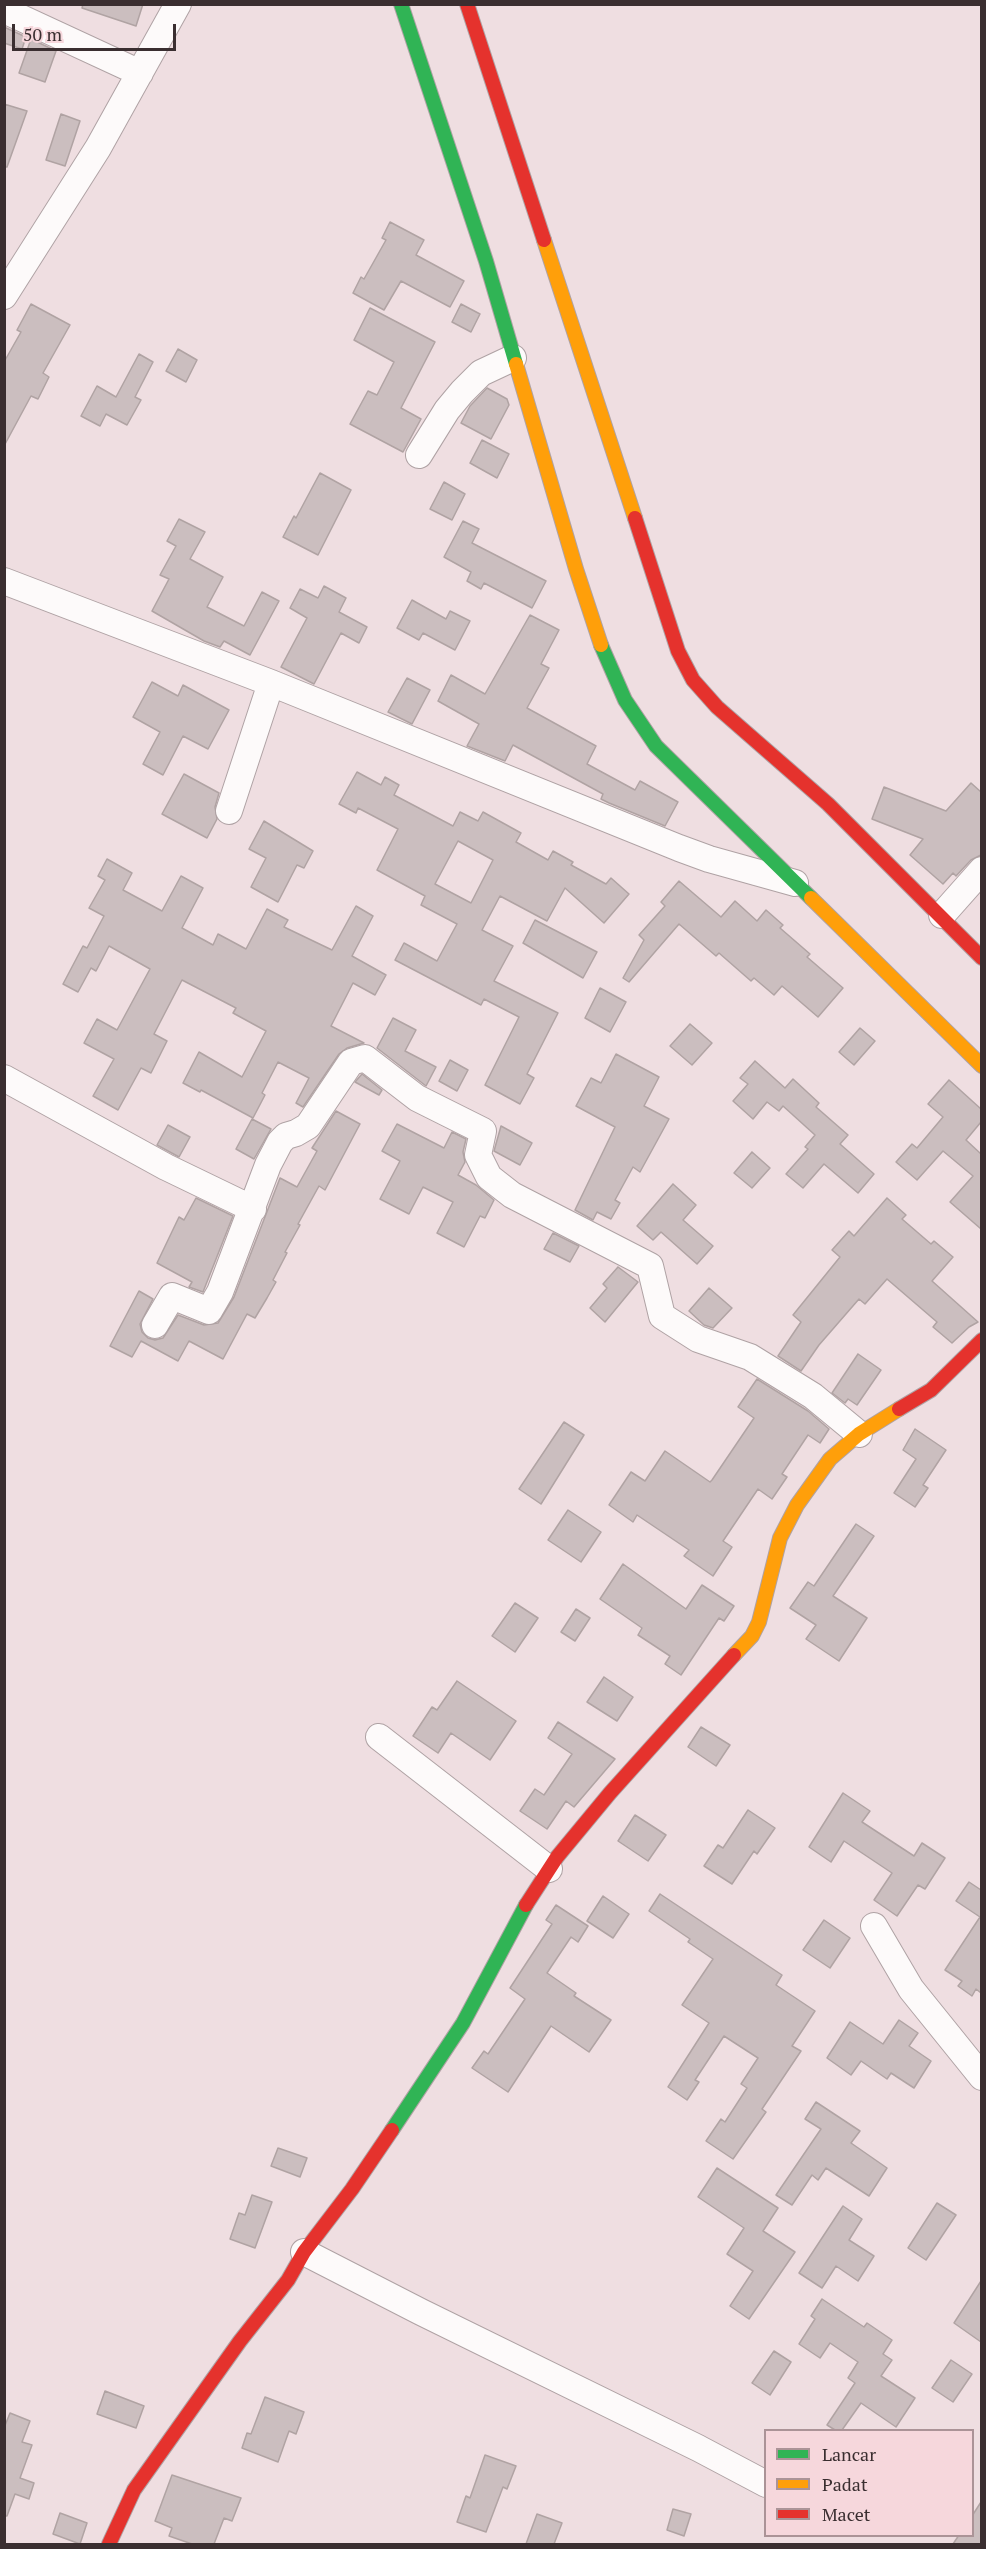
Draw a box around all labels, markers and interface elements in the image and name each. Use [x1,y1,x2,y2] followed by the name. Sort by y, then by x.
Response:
[15,12,178,50] scale bar
[23,22,62,46] text: 50 m
[764,2429,974,2537] legend
[822,2442,876,2466] text: Lancar
[822,2472,868,2496] text: Padat
[822,2502,871,2526] text: Macet

